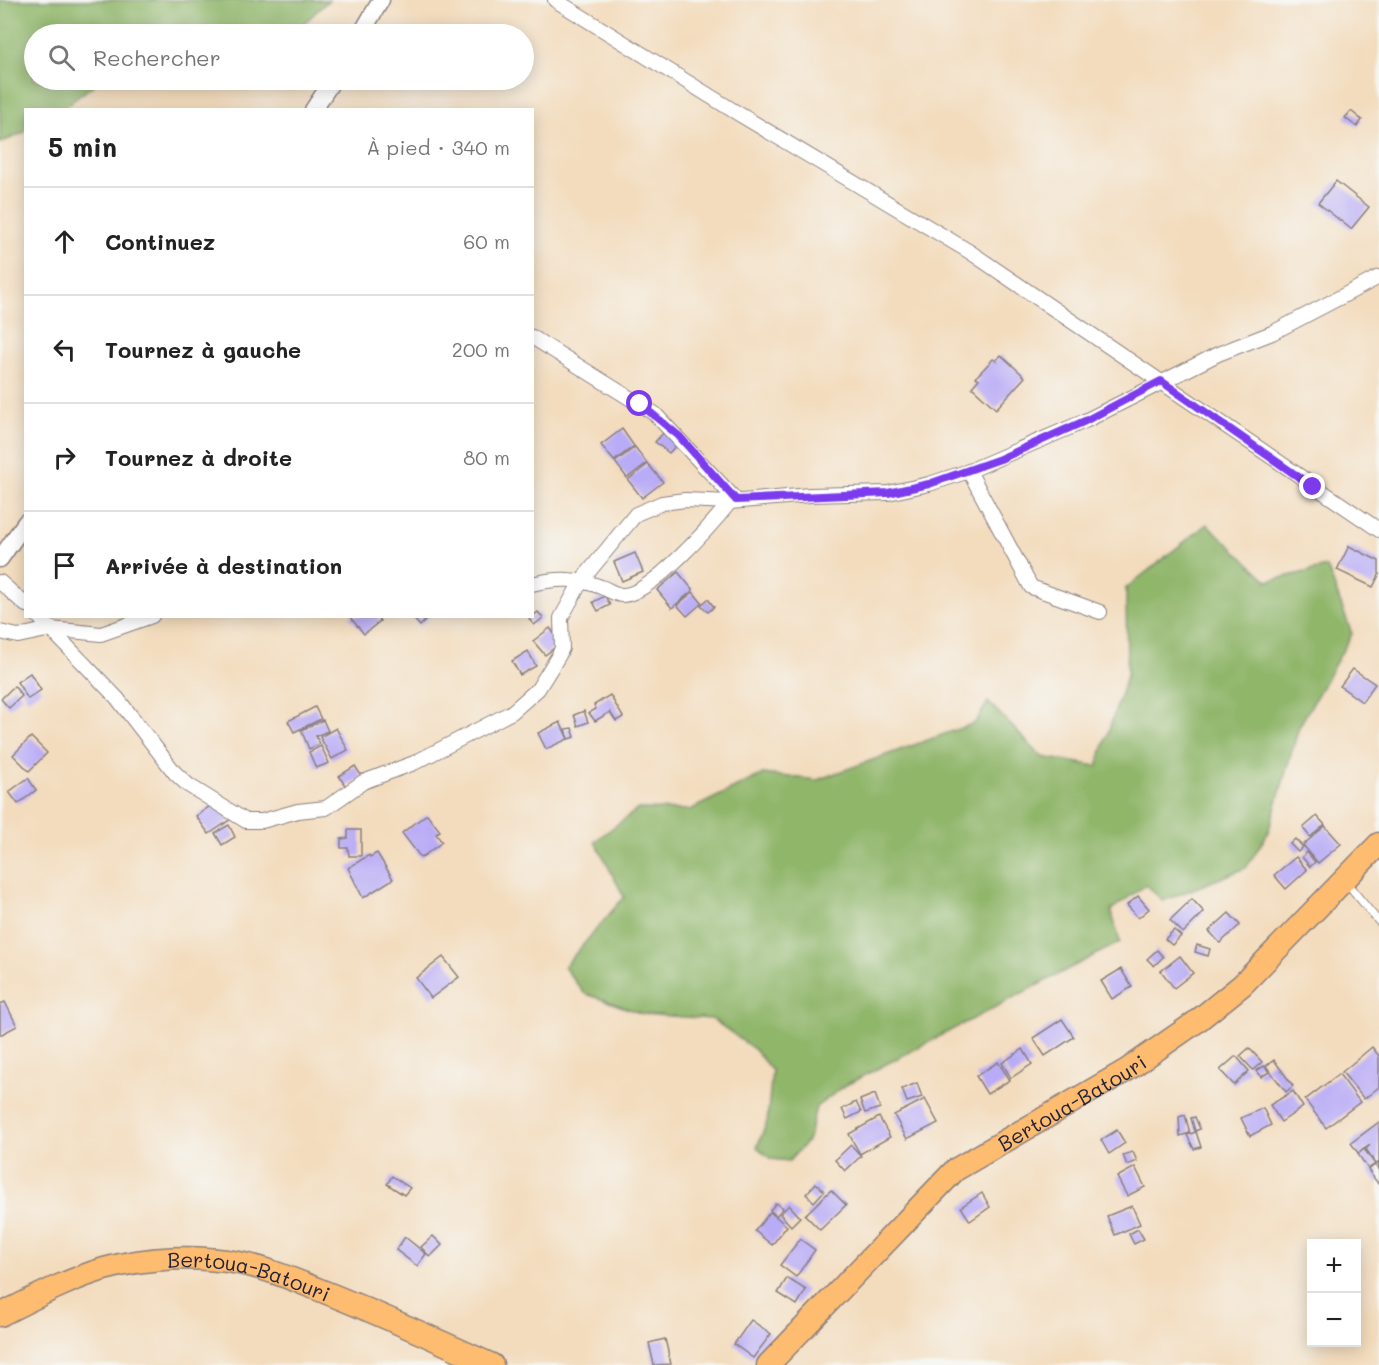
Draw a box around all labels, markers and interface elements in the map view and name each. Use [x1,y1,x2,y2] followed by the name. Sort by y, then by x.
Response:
[24,24,534,90] search box
[45,41,78,74] icon: search
[93,43,221,72] text: Rechercher
[48,130,117,164] text: 5 min
[367,134,510,160] text: À pied · 340 m
[48,225,81,258] icon: ahead
[105,227,215,256] text: Continuez
[463,228,510,254] text: 60 m
[48,333,81,366] icon: left
[105,335,301,364] text: Tournez à gauche
[452,336,510,362] text: 200 m
[626,390,652,416] route start
[48,441,81,474] icon: right
[105,443,292,472] text: Tournez à droite
[463,444,510,470] text: 80 m
[1299,473,1325,499] route end
[48,549,81,582] icon: arrive
[105,551,342,580] text: Arrivée à destination
[992,1048,1151,1156] street label: Bertoua-Batouri
[1307,1239,1361,1347] map controls
[1307,1239,1361,1293] button: +
[167,1245,335,1307] street label: Bertoua-Batouri
[1307,1293,1361,1347] button: −

